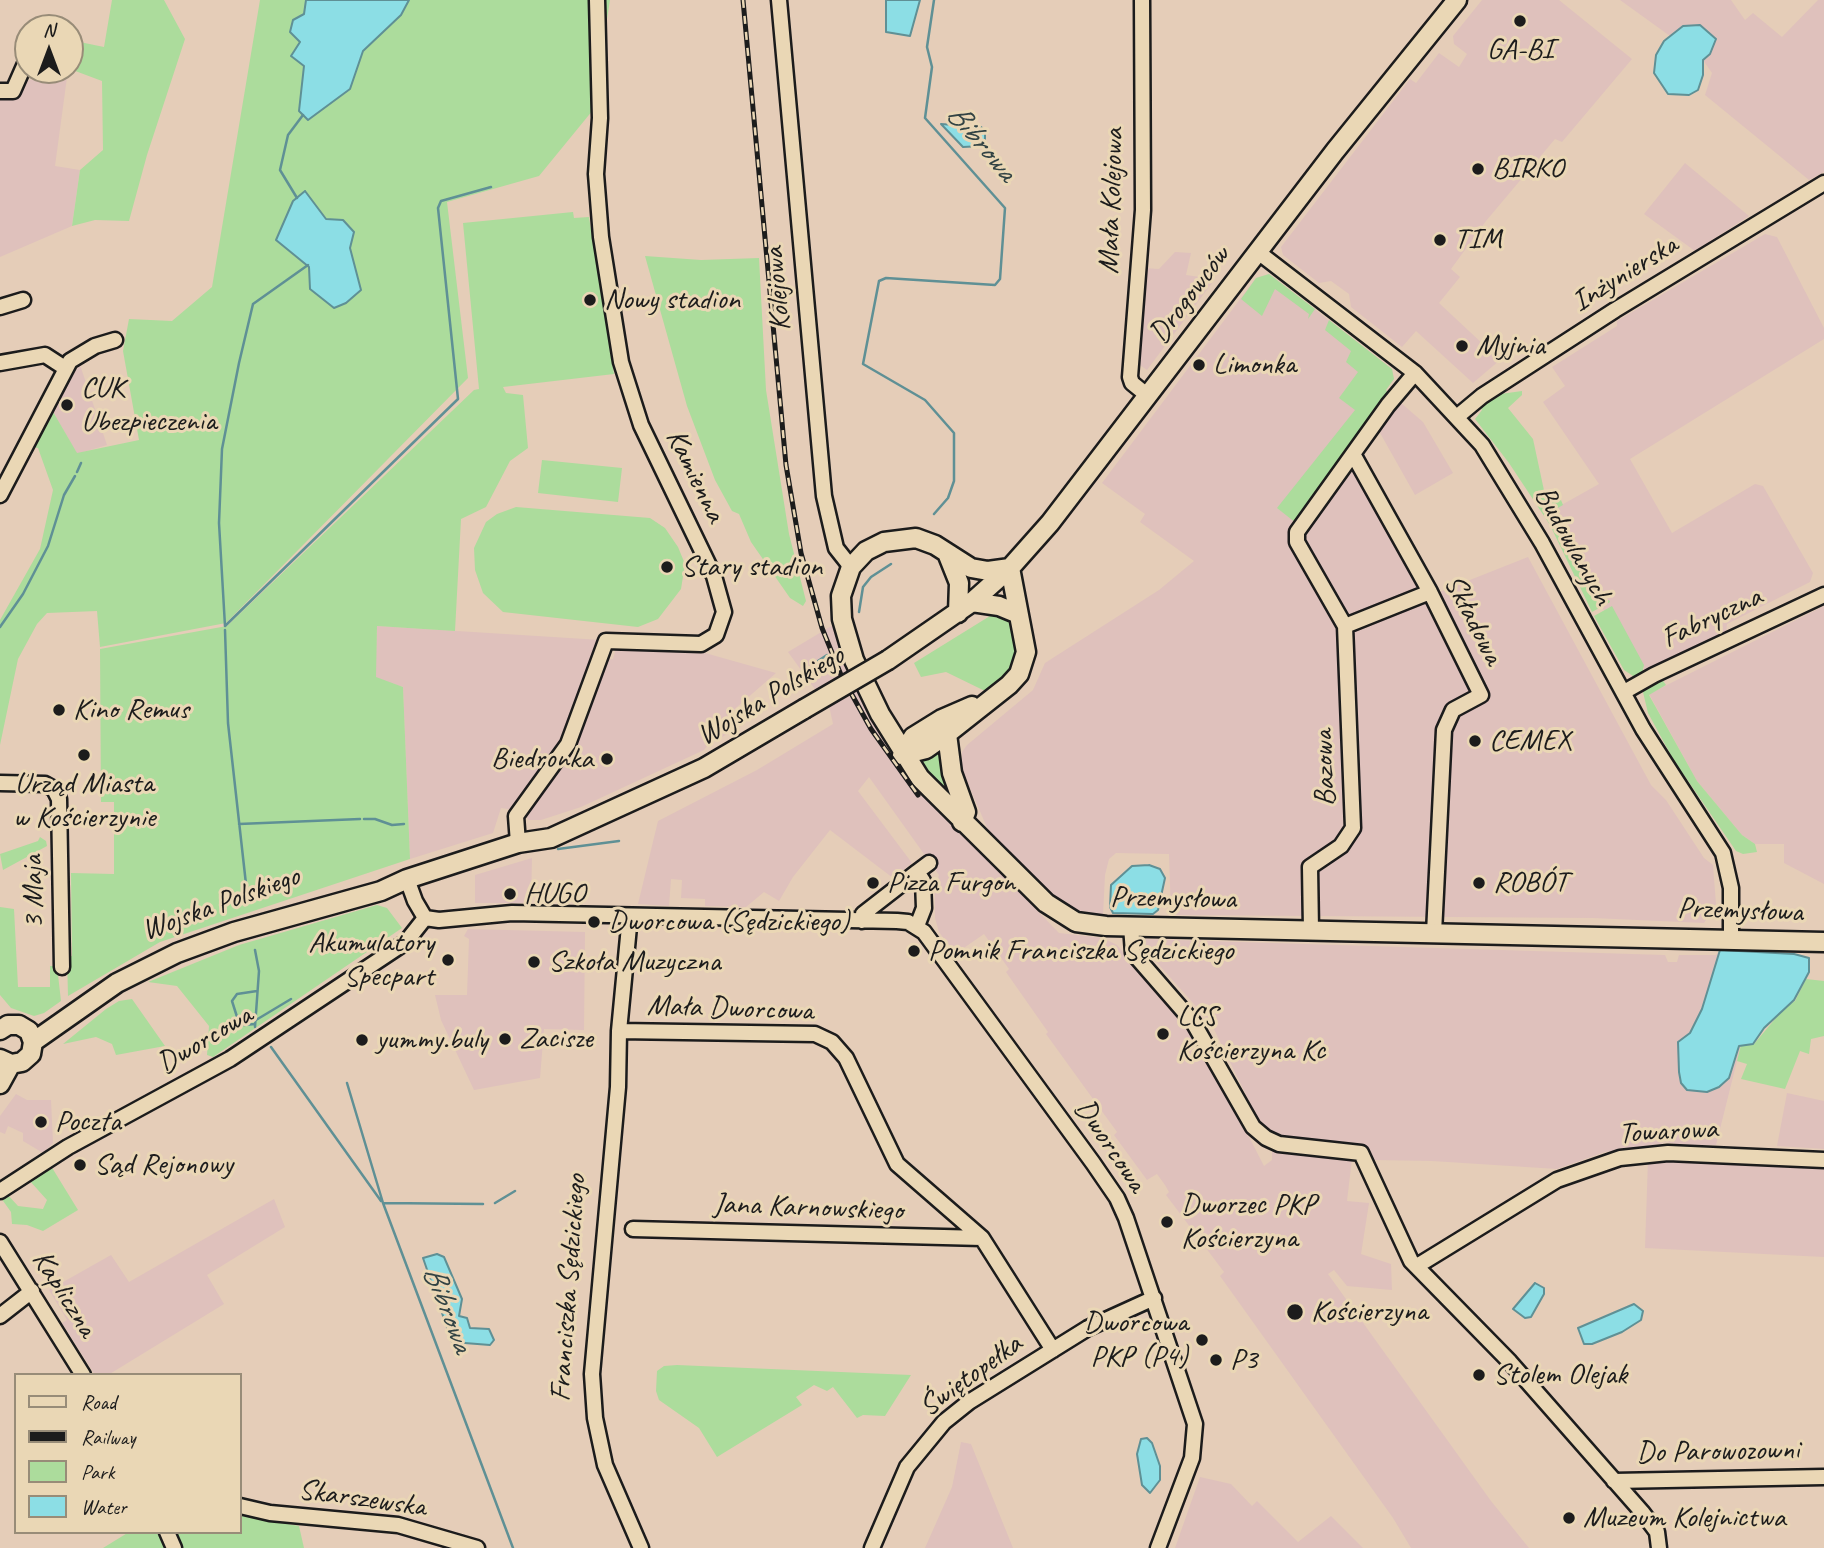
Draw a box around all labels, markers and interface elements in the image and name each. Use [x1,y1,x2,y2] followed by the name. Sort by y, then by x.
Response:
[1512,13,1528,29] marker: GA-BI
[14,14,84,84] north arrow
[43,18,55,42] text: N
[1487,32,1553,68] place label: GA-BI
[938,96,1024,190] water label: Bibrowa
[1091,127,1133,275] street label: Mała Kolejowa
[1492,151,1563,187] place label: BIRKO
[1470,161,1486,177] marker: BIRKO
[1454,222,1502,258] place label: TIM
[1565,227,1685,321] street label: Inżynierska
[1432,232,1448,248] marker: TIM
[1142,239,1238,351] street label: Drogowców
[756,246,800,332] street label: Kolejowa
[604,282,740,318] place label: Nowy stadion
[582,292,598,308] marker: Nowy stadion
[1476,328,1545,364] place label: Myjnia
[1454,338,1470,354] marker: Myjnia
[1213,347,1296,383] place label: Limonka
[1191,357,1207,373] marker: Limonka
[81,370,216,440] place label: CUK Ubezpieczenia
[59,397,75,413] marker: CUK Ubezpieczenia
[657,424,733,528] street label: Kamienna
[1526,480,1620,612] street label: Budowlanych
[681,549,822,585] place label: Stary stadion
[659,559,675,575] marker: Stary stadion
[1435,569,1511,671] street label: Składowa
[1656,579,1768,657] street label: Fabryczna
[691,638,851,754] street label: Wojska Polskiego
[73,692,189,728] place label: Kino Remus
[51,702,67,718] marker: Kino Remus
[1489,723,1571,759] place label: СEMEX
[1306,729,1344,807] street label: Bazowa
[1467,733,1483,749] marker: СEMEX
[491,741,593,777] place label: Biedronka
[76,747,92,763] marker: Urząd Miasta w Kościerzynie
[599,751,615,767] marker: Biedronka
[13,766,155,836] place label: Urząd Miasta w Kościerzynie
[15,855,53,929] street label: 3 Maja
[137,859,305,949] street label: Wojska Polskiego
[887,865,1015,901] place label: Pizza Furgon
[1493,865,1568,901] place label: ROBÓT
[865,875,881,891] marker: Pizza Furgon
[1471,875,1487,891] marker: ROBÓT
[524,876,585,912] place label: HUGO
[1110,880,1236,918] street label: Przemysłowa
[502,886,518,902] marker: HUGO
[1677,891,1803,931] street label: Przemysłowa
[608,904,849,940] place label: Dworcowa (Sędzickiego)
[586,914,602,930] marker: Dworcowa (Sędzickiego)
[308,925,434,996] place label: Akumulatory Specpart
[928,933,1233,969] place label: Pomnik Franciszka Sędzickiego
[906,943,922,959] marker: Pomnik Franciszka Sędzickiego
[548,944,720,980] place label: Szkoła Muzyczna
[440,952,456,968] marker: Akumulatory Specpart
[526,954,542,970] marker: Szkoła Muzyczna
[646,988,814,1030] street label: Mała Dworcowa
[151,998,259,1082] street label: Dworcowa
[1177,999,1325,1070] place label: LCS Kościerzyna Kc
[519,1021,593,1057] place label: Zacisze
[376,1022,488,1058] place label: yummy.buly
[1155,1026,1171,1042] marker: LCS Kościerzyna Kc
[497,1031,513,1047] marker: Zacisze
[354,1032,370,1048] marker: yummy.buly
[1066,1093,1154,1199] street label: Dworcowa
[55,1104,121,1140] place label: Poczta
[1618,1111,1718,1153] street label: Towarowa
[33,1114,49,1130] marker: Poczta
[94,1147,233,1183] place label: Sąd Rejonowy
[72,1157,88,1173] marker: Sąd Rejonowy
[543,1173,595,1403] street label: Franciszka Sędzickiego
[713,1187,903,1229] street label: Jana Karnowskiego
[1181,1187,1316,1258] place label: Dworzec PKP Kościerzyna
[1159,1214,1175,1230] marker: Dworzec PKP Kościerzyna
[23,1244,105,1344] street label: Kapliczna
[413,1260,481,1358] water label: Bibrowa
[1311,1294,1428,1330] place label: Kościerzyna
[1285,1302,1305,1322] marker: Kościerzyna
[1084,1305,1188,1376] place label: Dworcowa PKP (P4)
[913,1327,1029,1425] street label: Świętopełka
[1194,1332,1210,1348] marker: Dworcowa PKP (P4)
[1230,1342,1257,1378] place label: P3
[1208,1352,1224,1368] marker: P3
[1493,1357,1627,1393] place label: Stolem Olejak
[1471,1367,1487,1383] marker: Stolem Olejak
[14,1373,242,1534] legend
[81,1389,116,1415] text: Road
[81,1424,135,1450] text: Railway
[1636,1433,1800,1471] street label: Do Parowozowni
[81,1459,114,1485] text: Park
[296,1472,428,1526] street label: Skarszewska
[81,1494,127,1520] text: Water
[1583,1500,1785,1536] place label: Muzeum Kolejnictwa
[1561,1510,1577,1526] marker: Muzeum Kolejnictwa

